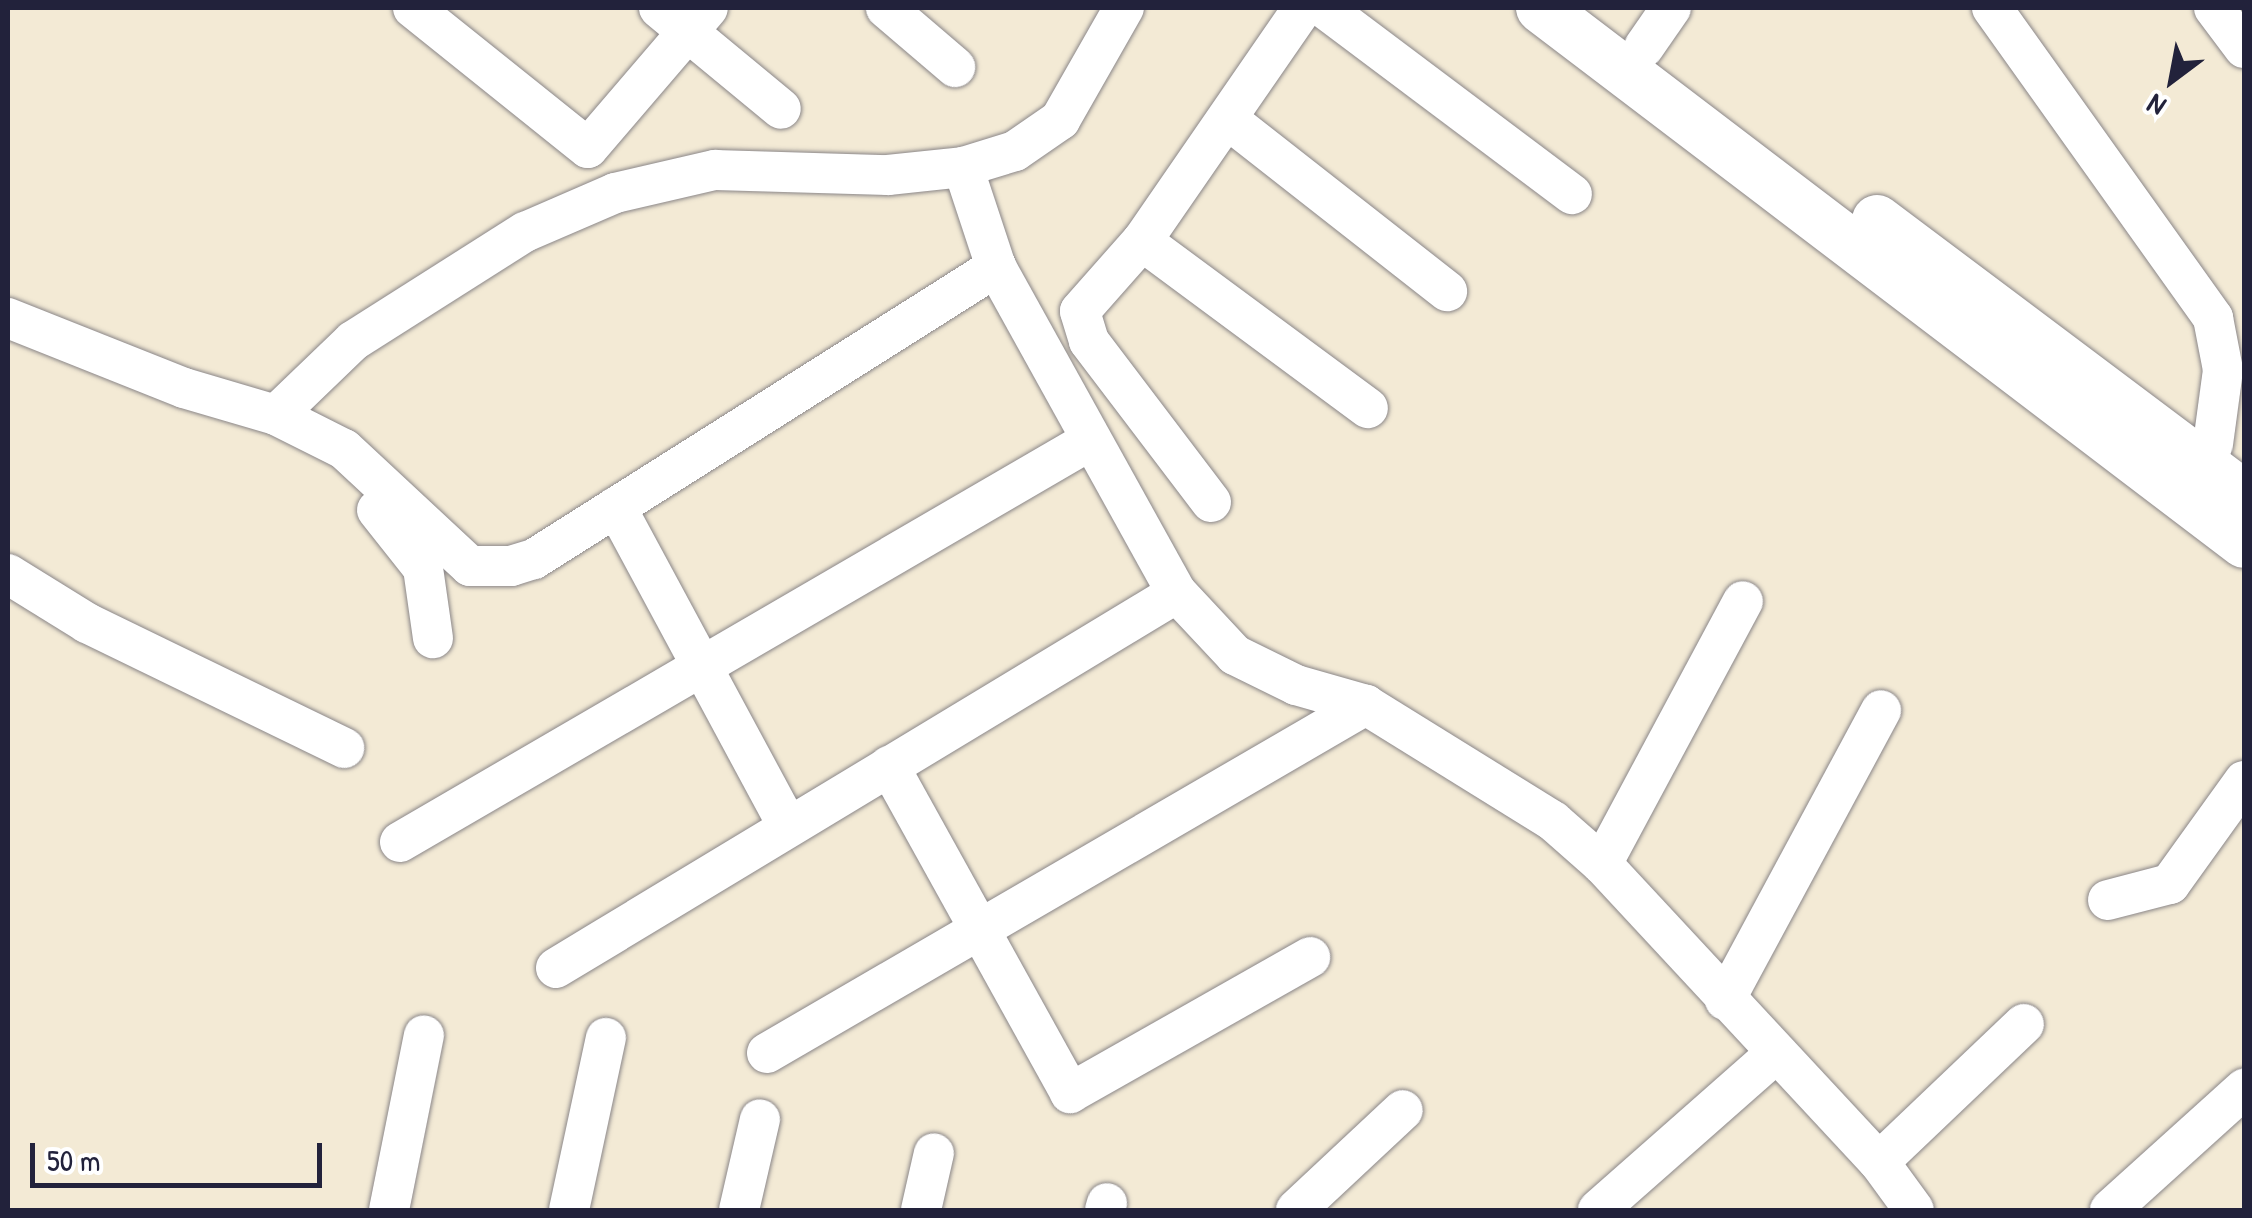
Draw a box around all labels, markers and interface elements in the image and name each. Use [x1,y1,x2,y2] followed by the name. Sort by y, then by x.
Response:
[2122,30,2222,130] north arrow
[2140,85,2172,126] text: N
[35,1123,328,1185] scale bar
[47,1140,100,1180] text: 50 m

